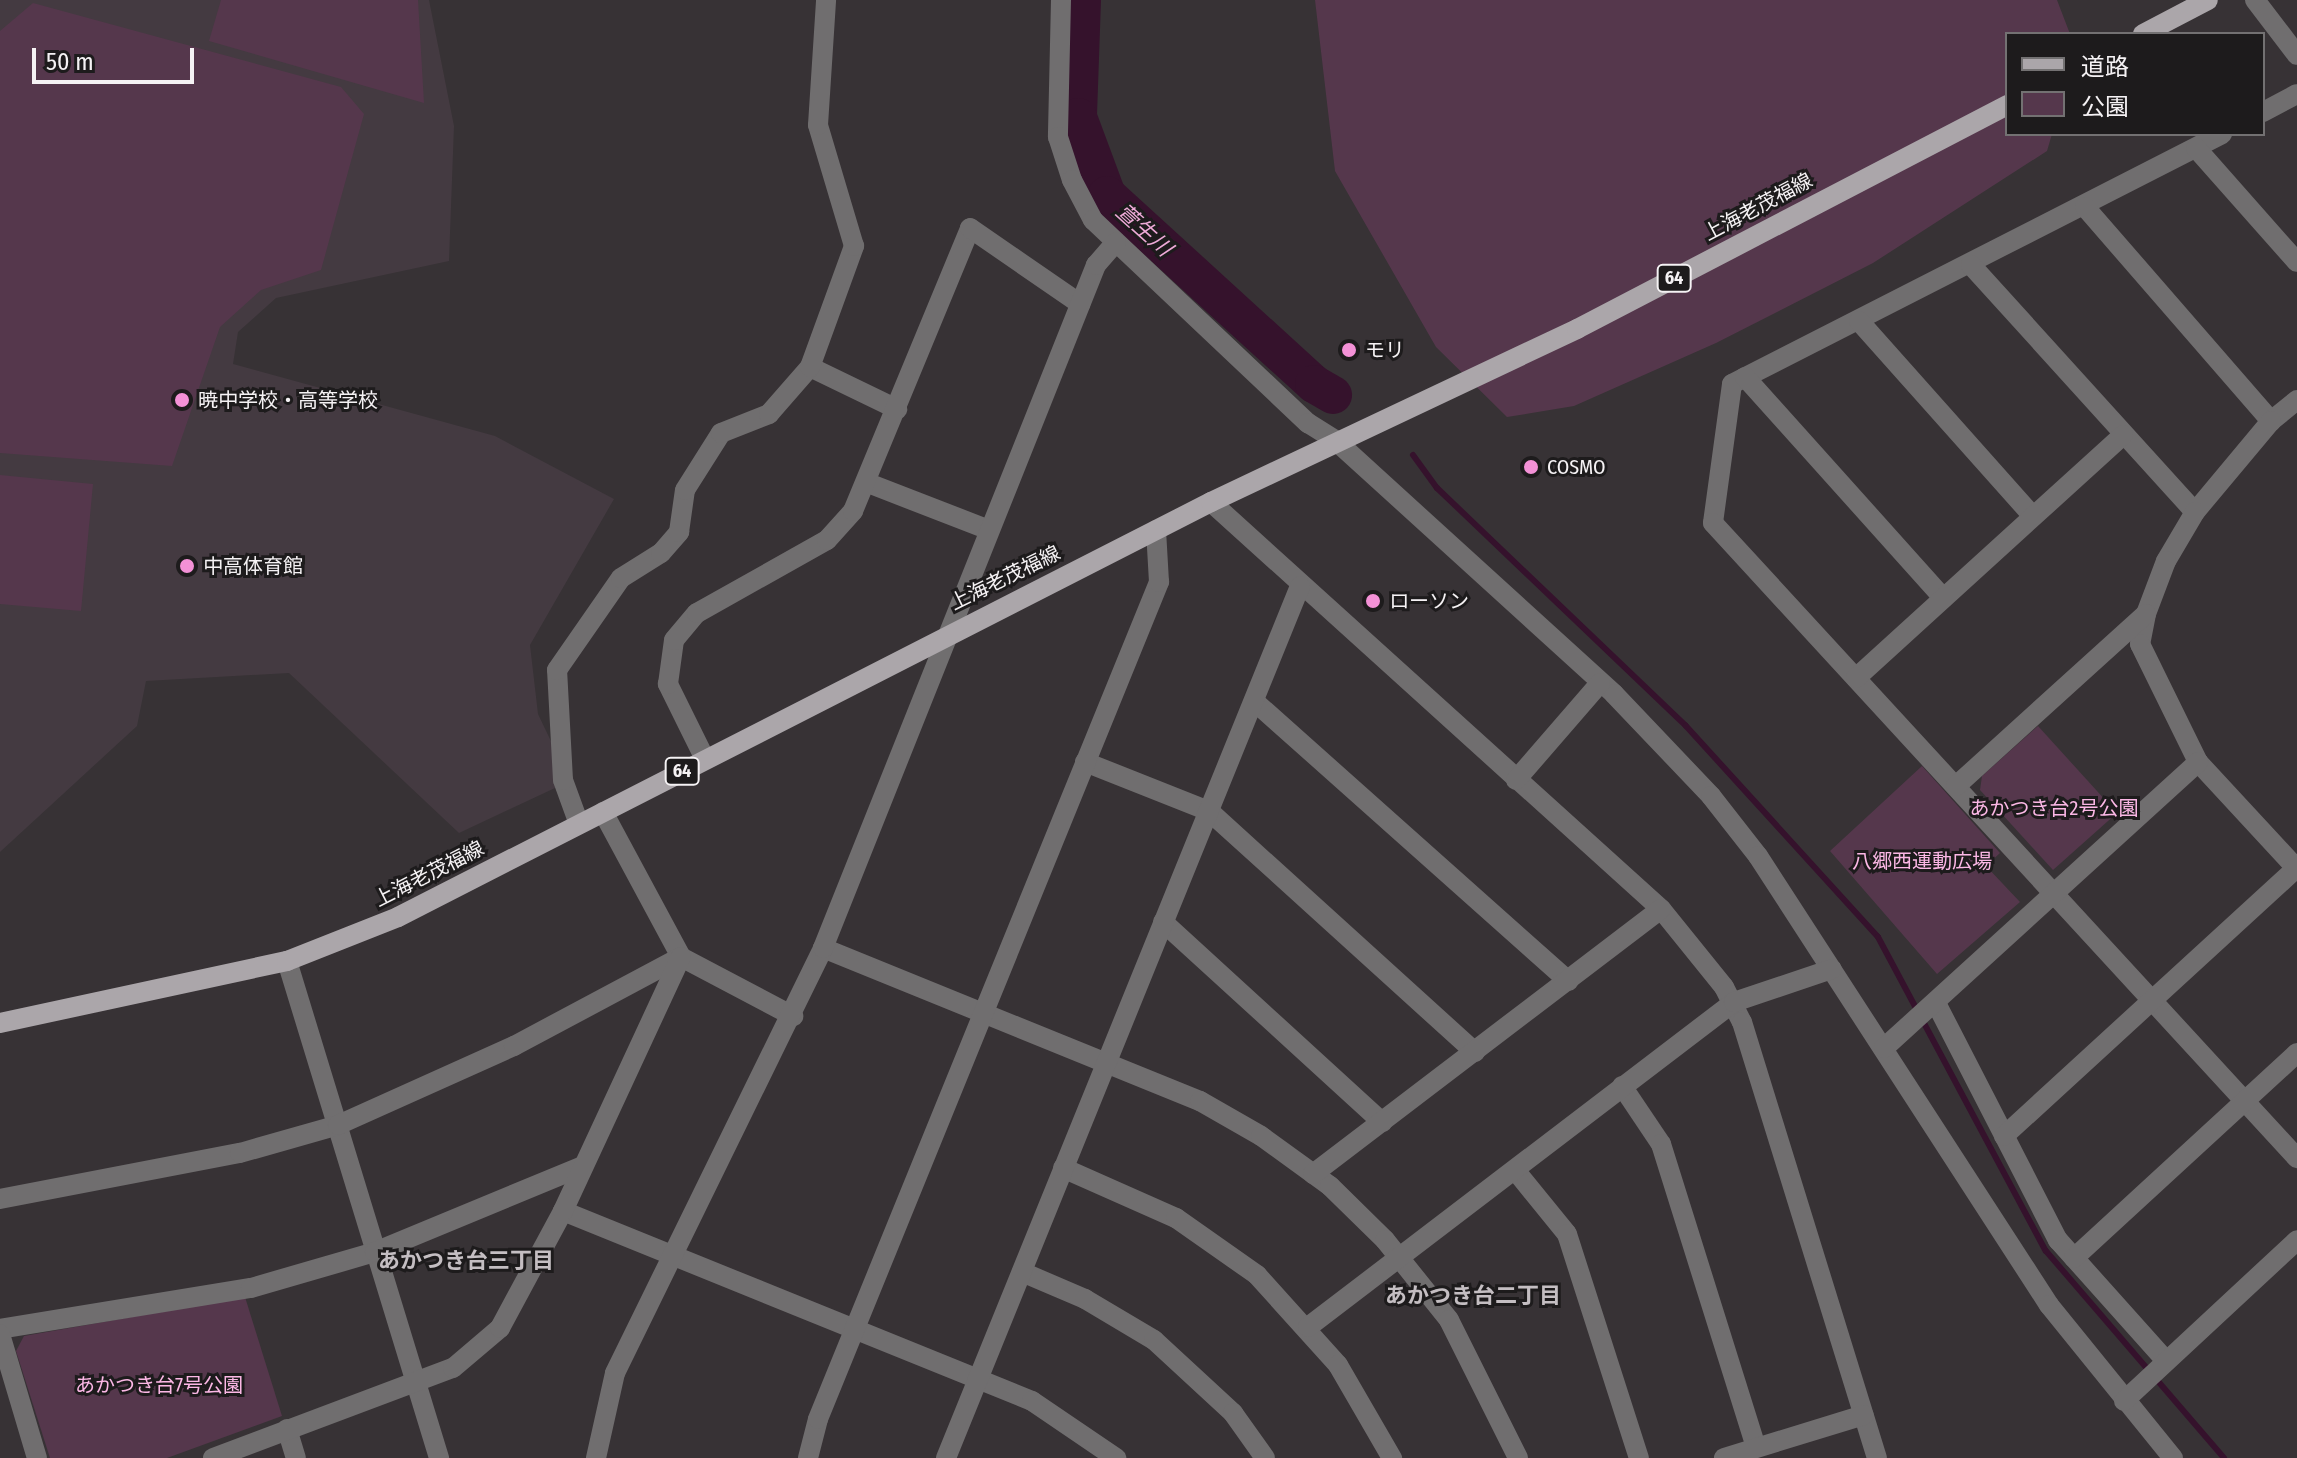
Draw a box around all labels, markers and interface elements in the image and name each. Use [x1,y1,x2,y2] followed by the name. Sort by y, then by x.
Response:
[36,32,198,82] scale bar
[2005,32,2265,136] legend
[46,48,94,76] text: 50 m
[2081,53,2129,81] text: 道路
[2081,93,2129,121] text: 公園
[1699,168,1817,246] street label: 上海老茂福線
[1111,198,1177,262] water label: 萱生川
[1656,264,1692,292] road number: 64
[1365,338,1405,362] place label: モリ
[1340,341,1358,359] marker: モリ
[198,388,378,412] place label: 暁中学校・高等学校
[173,391,191,409] marker: 暁中学校・高等学校
[1547,455,1606,479] place label: COSMO
[1522,458,1540,476] marker: COSMO
[946,541,1064,615] street label: 上海老茂福線
[203,554,303,578] place label: 中高体育館
[178,557,196,575] marker: 中高体育館
[1389,589,1469,613] place label: ローソン
[1364,592,1382,610] marker: ローソン
[664,757,700,785] road number: 64
[1970,796,2138,820] park label: あかつき台2号公園
[370,836,488,912] street label: 上海老茂福線
[1852,849,1992,873] park label: 八郷西運動広場
[378,1248,554,1274] district label: あかつき台三丁目
[1385,1283,1561,1309] district label: あかつき台二丁目
[75,1373,243,1397] park label: あかつき台7号公園

